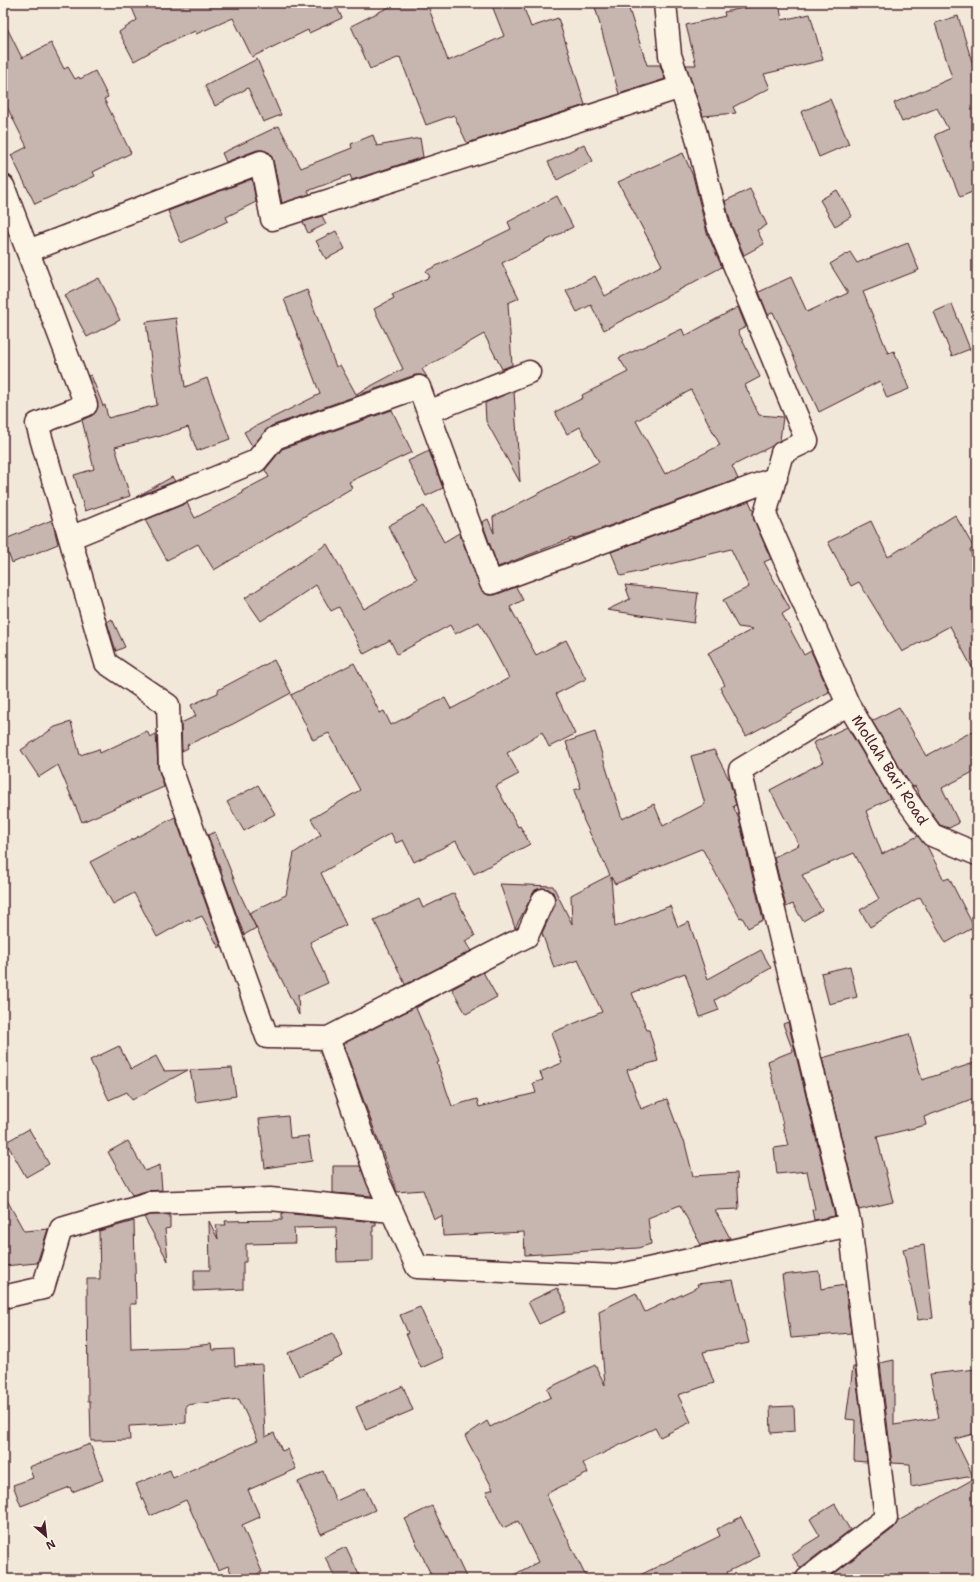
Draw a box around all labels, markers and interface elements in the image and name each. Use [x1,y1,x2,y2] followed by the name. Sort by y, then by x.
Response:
[847,711,933,829] street label: Mollah Bari Road
[26,1516,66,1556] north arrow
[43,1536,58,1553] text: N

